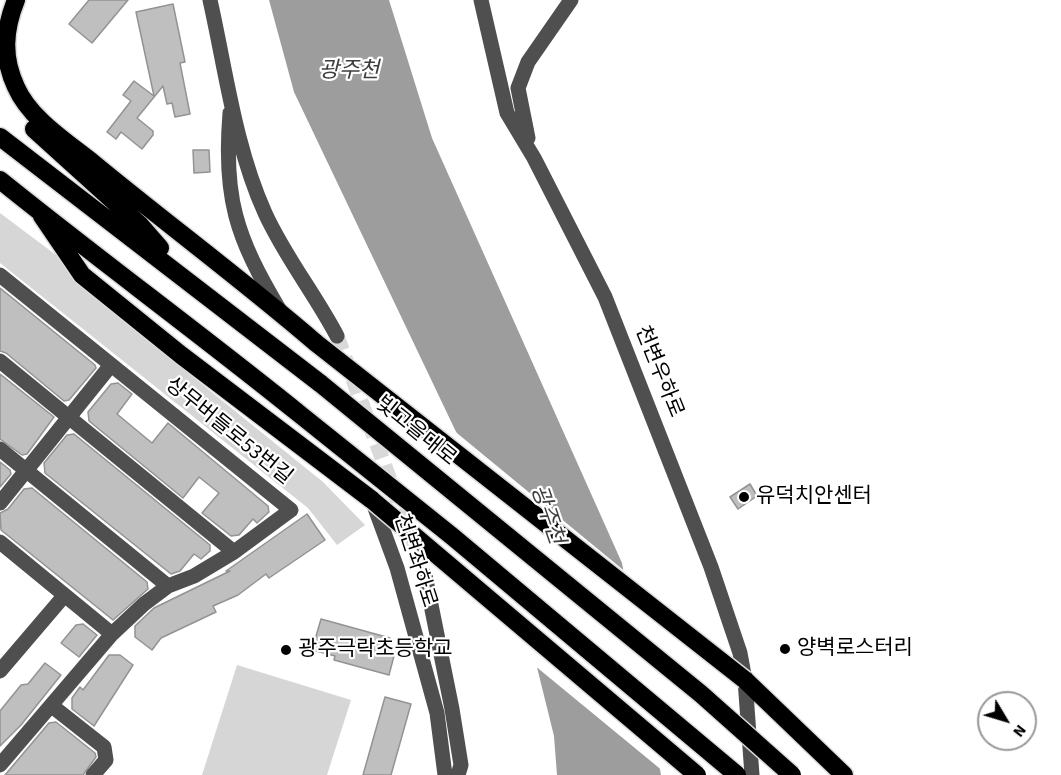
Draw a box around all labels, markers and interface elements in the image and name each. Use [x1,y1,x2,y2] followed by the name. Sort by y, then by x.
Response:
[319,59,379,85] water label: 광주천
[628,322,688,422] street label: 천변우하로
[159,373,297,491] street label: 상무버들로53번길
[370,392,460,472] street label: 빛고을대로
[524,482,568,548] water label: 광주천
[756,484,872,510] place label: 유덕치안센터
[737,490,751,504] marker: 유덕치안센터
[387,511,441,611] street label: 천변좌하로
[797,636,913,662] place label: 양벽로스터리
[298,637,453,663] place label: 광주극락초등학교
[778,642,792,656] marker: 양벽로스터리
[279,643,293,657] marker: 광주극락초등학교
[977,691,1037,751] north arrow
[1008,720,1032,742] text: N

